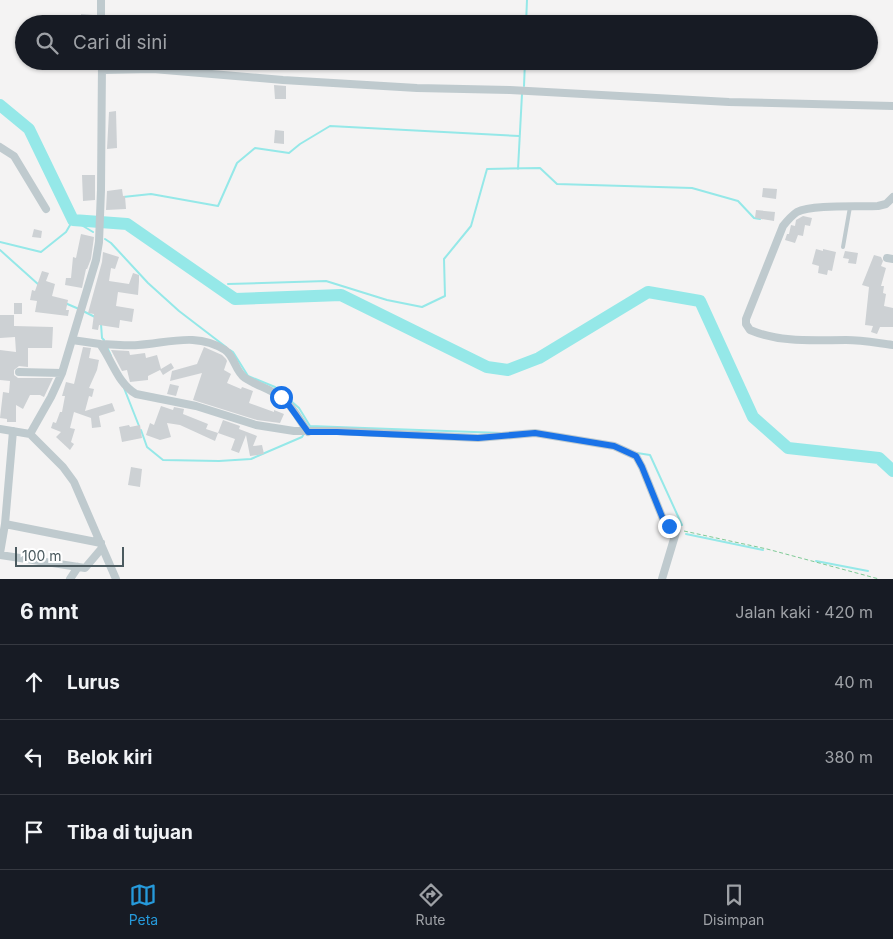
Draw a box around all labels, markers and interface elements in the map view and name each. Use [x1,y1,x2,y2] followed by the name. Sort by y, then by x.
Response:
[15,15,878,70] search box
[33,29,61,57] icon: search
[73,31,167,54] text: Cari di sini
[270,386,293,409] route start
[658,515,681,538] route end
[15,544,124,567] scale bar
[22,547,62,564] text: 100 m
[20,599,79,624] text: 6 mnt
[735,602,873,622] text: Jalan kaki · 420 m
[20,668,48,696] icon: ahead
[67,671,120,694] text: Lurus
[834,672,873,692] text: 40 m
[20,743,48,771] icon: left
[67,746,152,769] text: Belok kiri
[825,747,873,767] text: 380 m
[20,818,48,846] icon: arrive
[67,821,193,844] text: Tiba di tujuan
[129,881,158,928] tab: Peta
[416,881,446,928] tab: Rute
[703,881,764,928] tab: Disimpan

